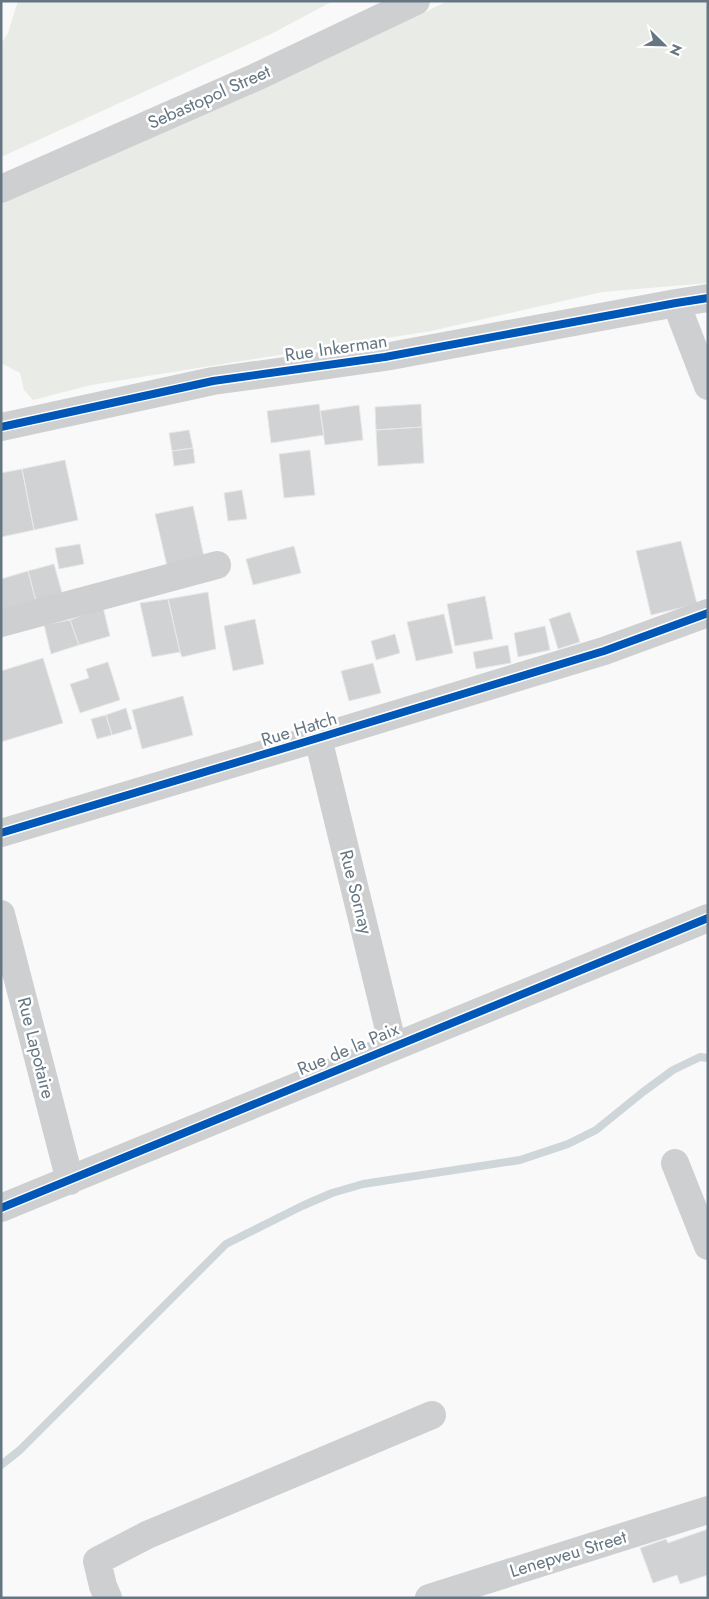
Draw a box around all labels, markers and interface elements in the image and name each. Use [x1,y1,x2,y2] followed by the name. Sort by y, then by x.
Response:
[639,20,689,70] north arrow
[665,41,687,59] text: N
[143,58,275,136] street label: Sebastopol Street
[283,328,389,368] street label: Rue Inkerman
[258,705,340,753] street label: Rue Hatch
[333,847,379,937] street label: Rue Sornay
[11,994,61,1102] street label: Rue Lapotaire
[293,1016,403,1082] street label: Rue de la Paix
[506,1524,630,1584] street label: Lenepveu Street

